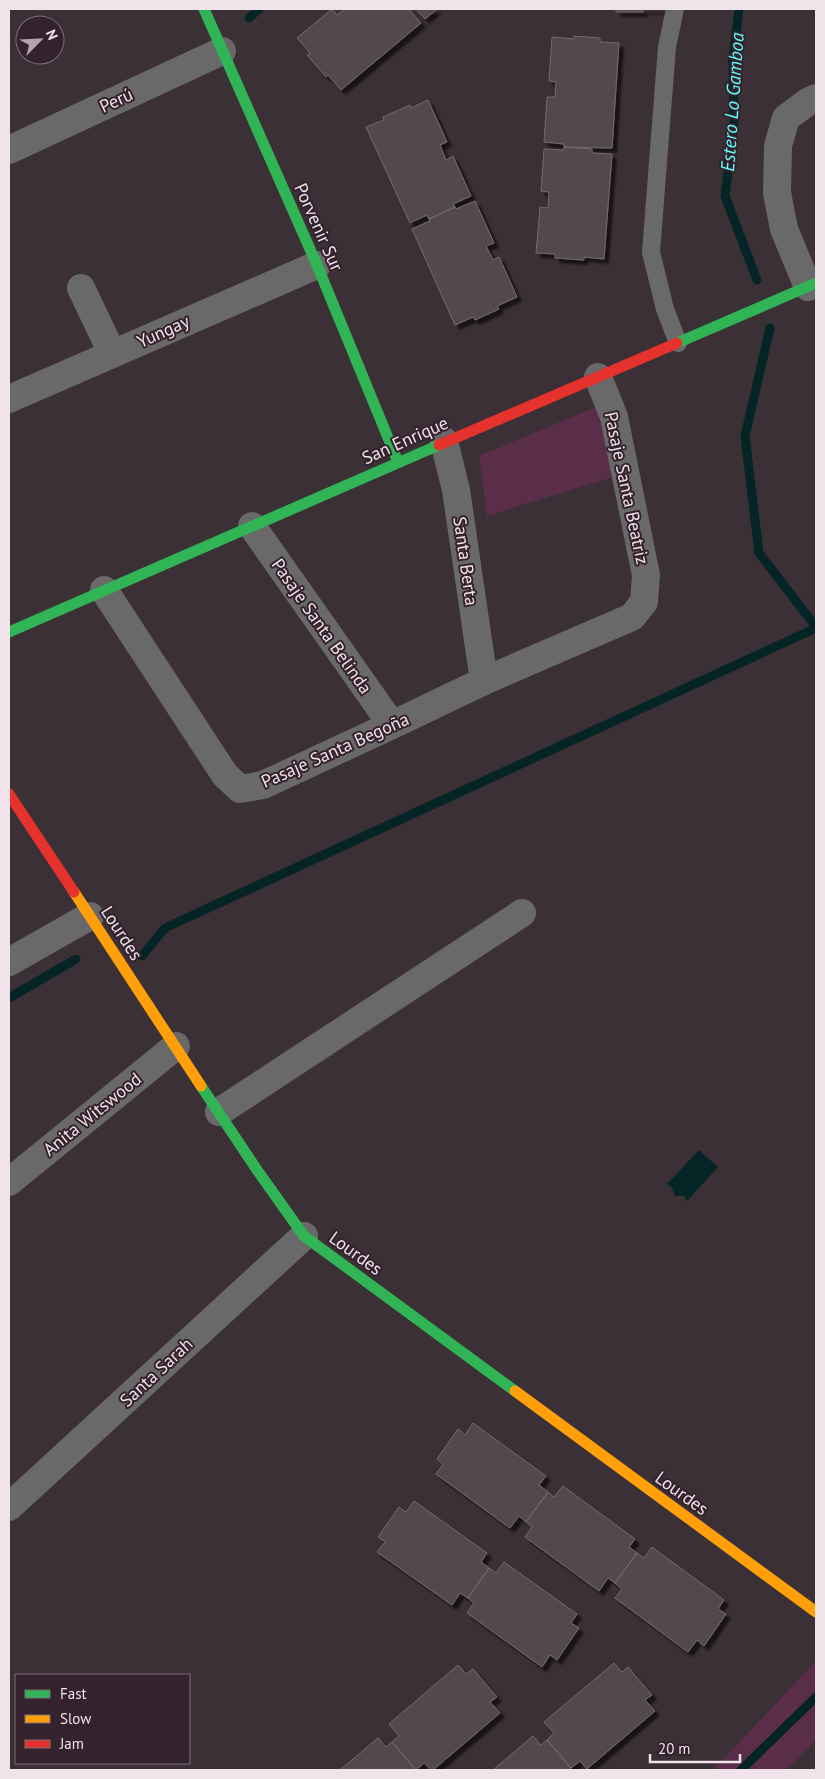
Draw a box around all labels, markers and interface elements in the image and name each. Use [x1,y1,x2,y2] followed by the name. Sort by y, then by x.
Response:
[15,15,65,65] north arrow
[42,27,62,43] text: N
[715,31,749,172] water label: Estero Lo Gamboa
[96,82,136,118] street label: Perú
[289,179,349,275] street label: Porvenir Sur
[133,309,193,353] street label: Yungay
[600,410,654,566] street label: Pasaje Santa Beatriz
[358,411,452,469] street label: San Enrique
[448,515,484,607] street label: Santa Berta
[267,554,377,698] street label: Pasaje Santa Belinda
[258,707,412,793] street label: Pasaje Santa Begoña
[96,902,148,964] street label: Lourdes
[38,1067,146,1161] street label: Anita Witswood
[325,1226,387,1280] street label: Lourdes
[115,1332,197,1412] street label: Santa Sarah
[651,1466,713,1520] street label: Lourdes
[15,1674,190,1764] legend
[60,1684,87,1703] text: Fast
[60,1709,91,1728] text: Slow
[650,1732,740,1764] scale bar
[59,1734,84,1753] text: Jam
[658,1739,691,1758] text: 20 m

